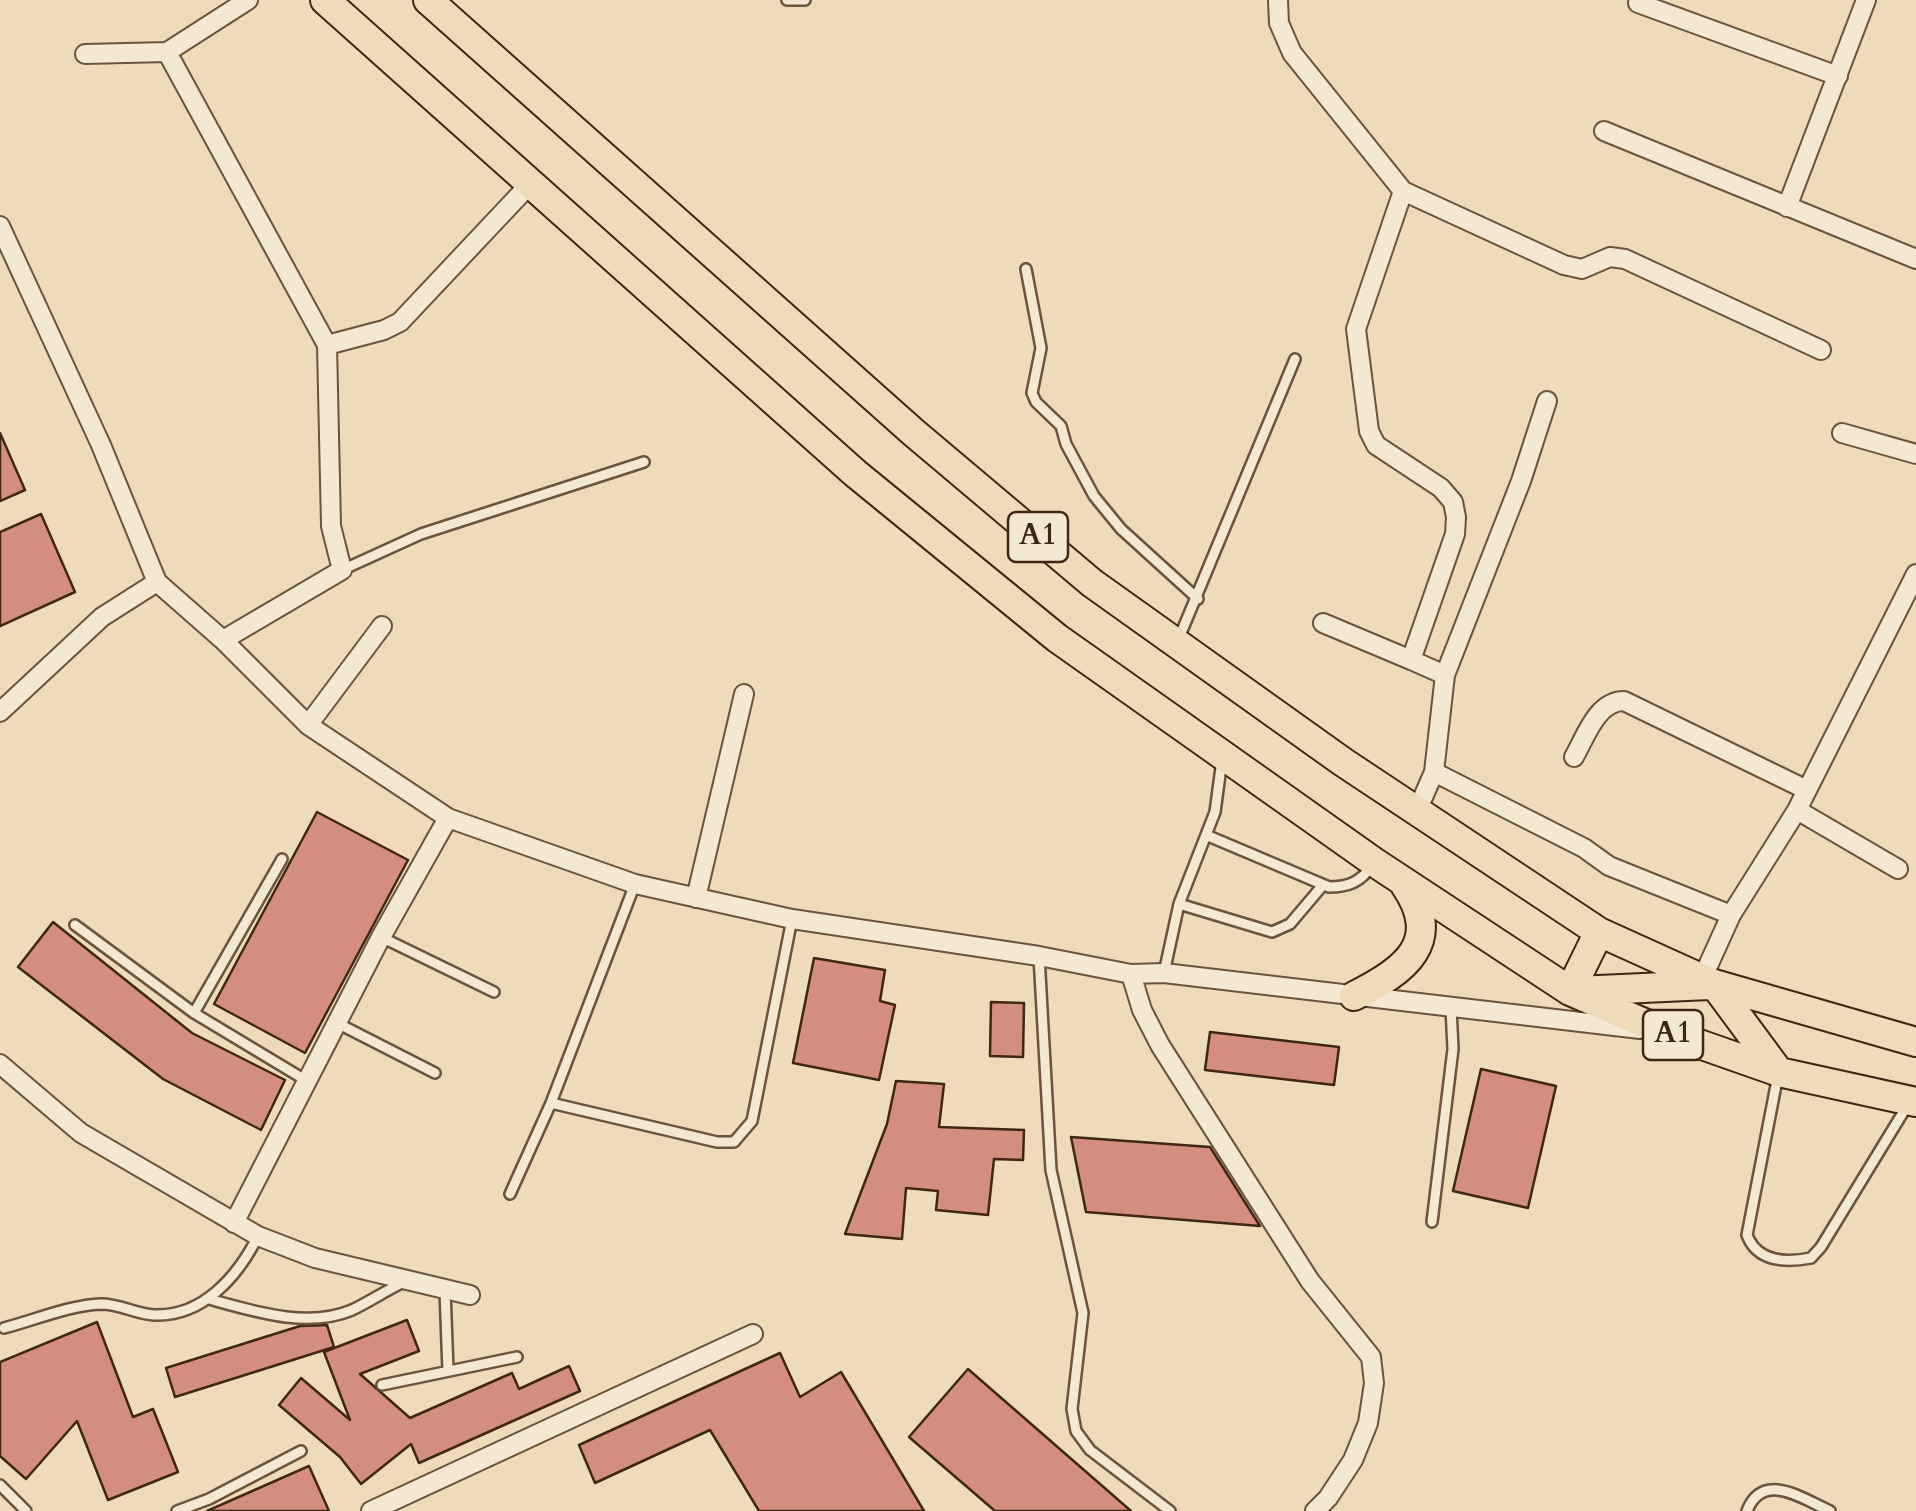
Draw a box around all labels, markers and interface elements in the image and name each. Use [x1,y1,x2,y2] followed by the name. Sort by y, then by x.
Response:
[1008,512,1068,562] road number: A1
[1643,1010,1703,1060] road number: A1

